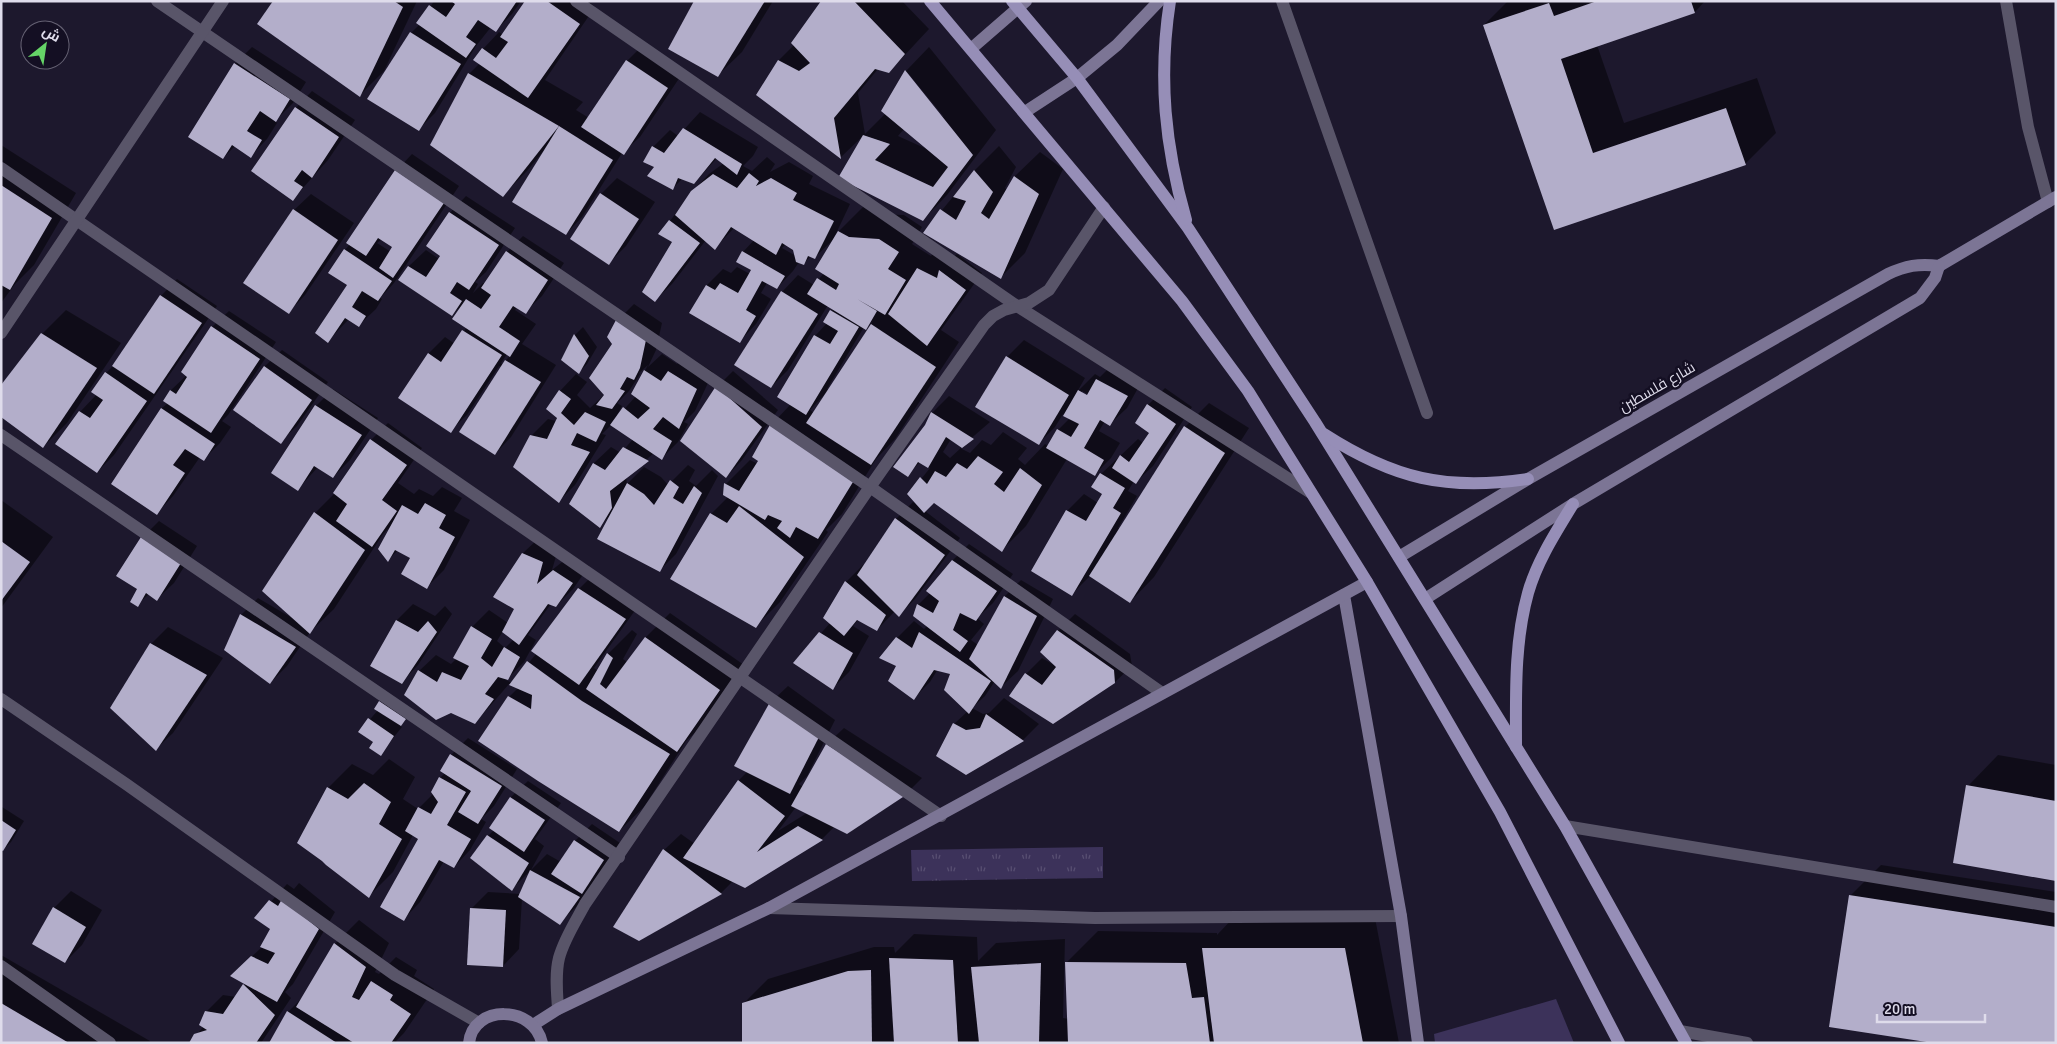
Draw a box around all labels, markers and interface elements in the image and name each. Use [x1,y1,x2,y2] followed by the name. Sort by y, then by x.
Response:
[20,20,70,70] north arrow
[39,22,63,46] text: ش
[1616,358,1699,418] street label: شارع فلسطين
[1877,992,1984,1024] scale bar
[1884,1000,1915,1018] text: 20 m

